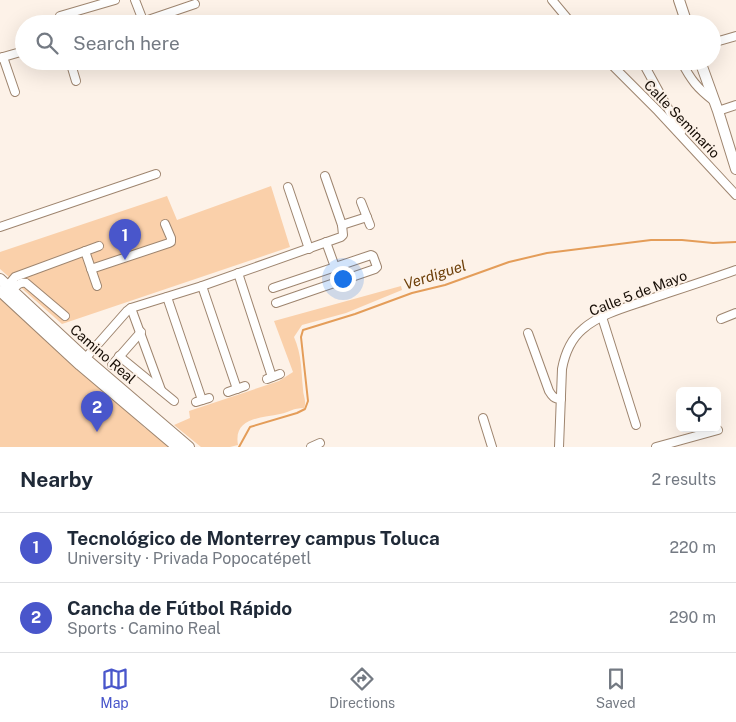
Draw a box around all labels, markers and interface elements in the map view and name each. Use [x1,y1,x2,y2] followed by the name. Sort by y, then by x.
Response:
[15,15,721,70] search box
[33,29,61,57] icon: search
[73,32,180,54] text: Search here
[641,77,723,161] street label: Calle Seminario
[109,219,141,260] pin: 1
[401,256,468,293] water label: Verdiguel
[330,266,356,292] your location
[587,267,689,319] street label: Calle 5 de Mayo
[67,321,139,387] street label: Camino Real
[676,387,721,432] map controls
[676,387,721,432] button: locate
[81,391,113,432] pin: 2
[20,467,93,492] text: Nearby
[651,470,716,489] text: 2 results
[67,527,440,549] text: Tecnológico de Monterrey campus Toluca
[33,538,39,557] text: 1
[669,538,716,557] text: 220 m
[67,549,311,568] text: University · Privada Popocatépetl
[67,597,292,619] text: Cancha de Fútbol Rápido
[31,608,41,627] text: 2
[669,608,716,627] text: 290 m
[67,619,221,638] text: Sports · Camino Real
[100,665,129,711] tab: Map
[329,665,395,711] tab: Directions
[596,665,636,711] tab: Saved

